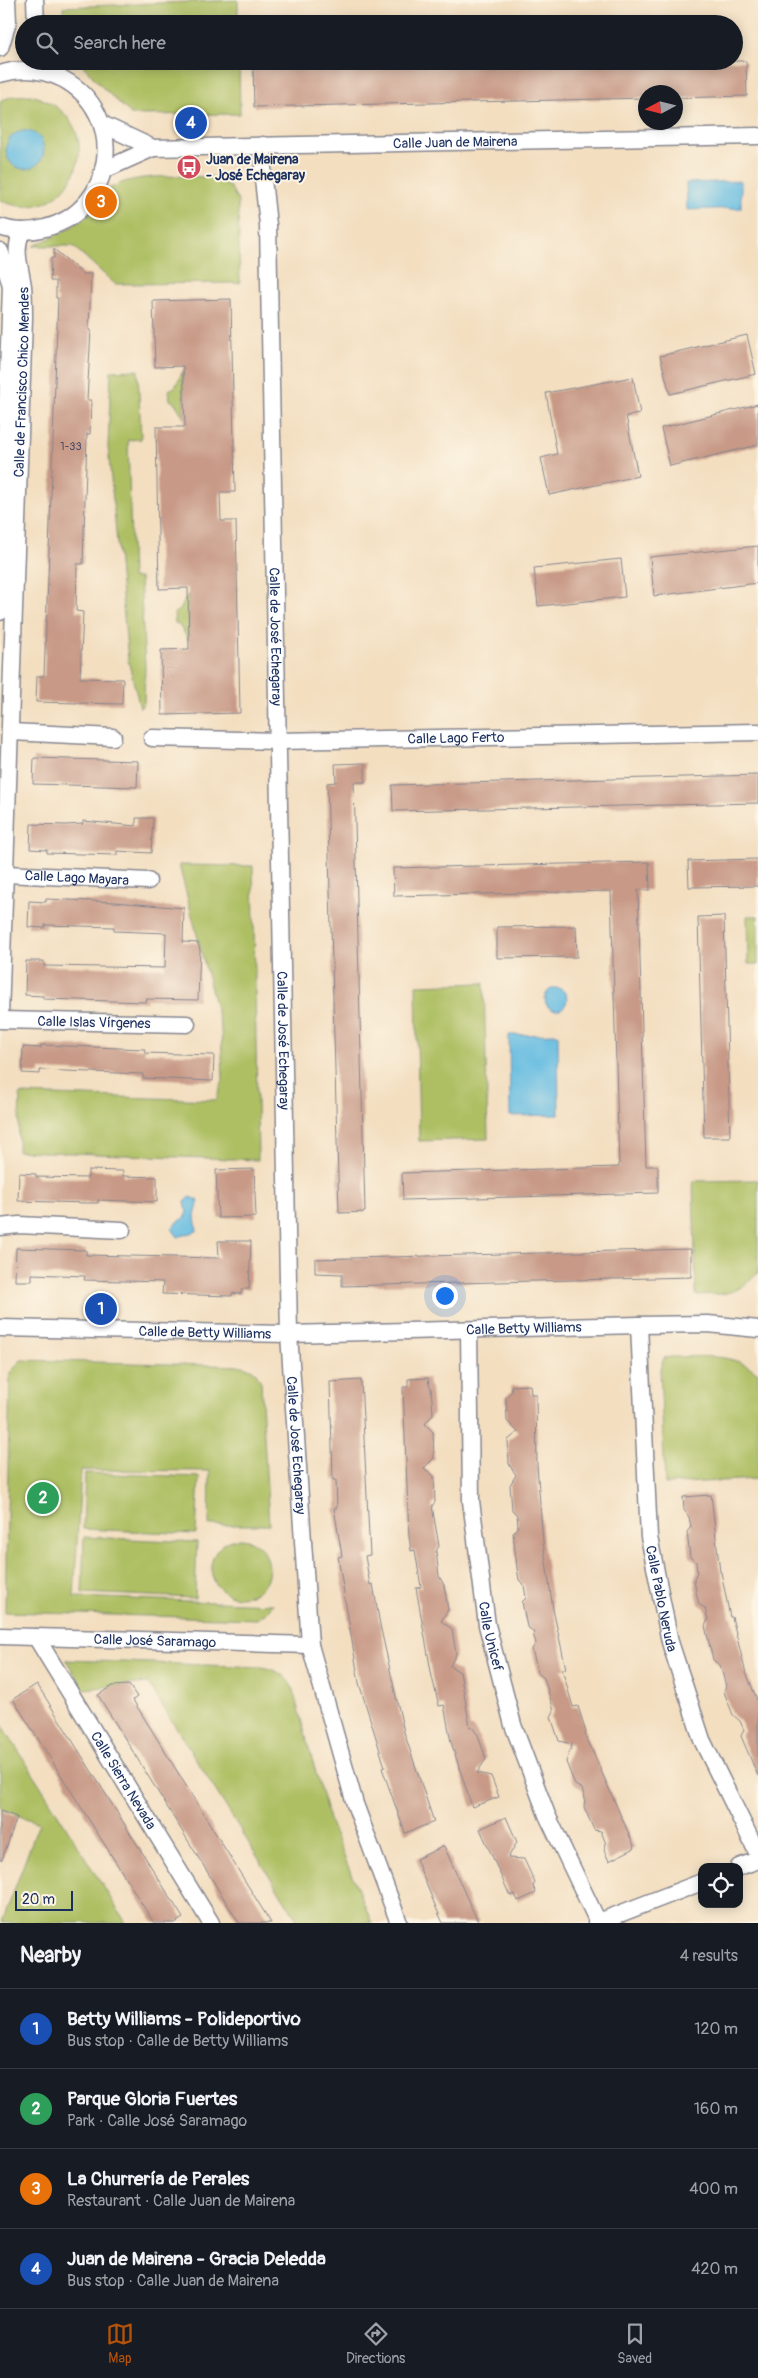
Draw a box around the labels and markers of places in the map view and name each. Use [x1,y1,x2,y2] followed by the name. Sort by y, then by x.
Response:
[175,104,207,142] pin: 4
[206,151,305,184] place label: Juan de Mairena - José Echegaray
[176,154,202,180] bus stop icon: Juan de Mairena - José Echegaray
[85,183,117,221] pin: 3
[85,1290,117,1328] pin: 1
[27,1479,59,1517] pin: 2

